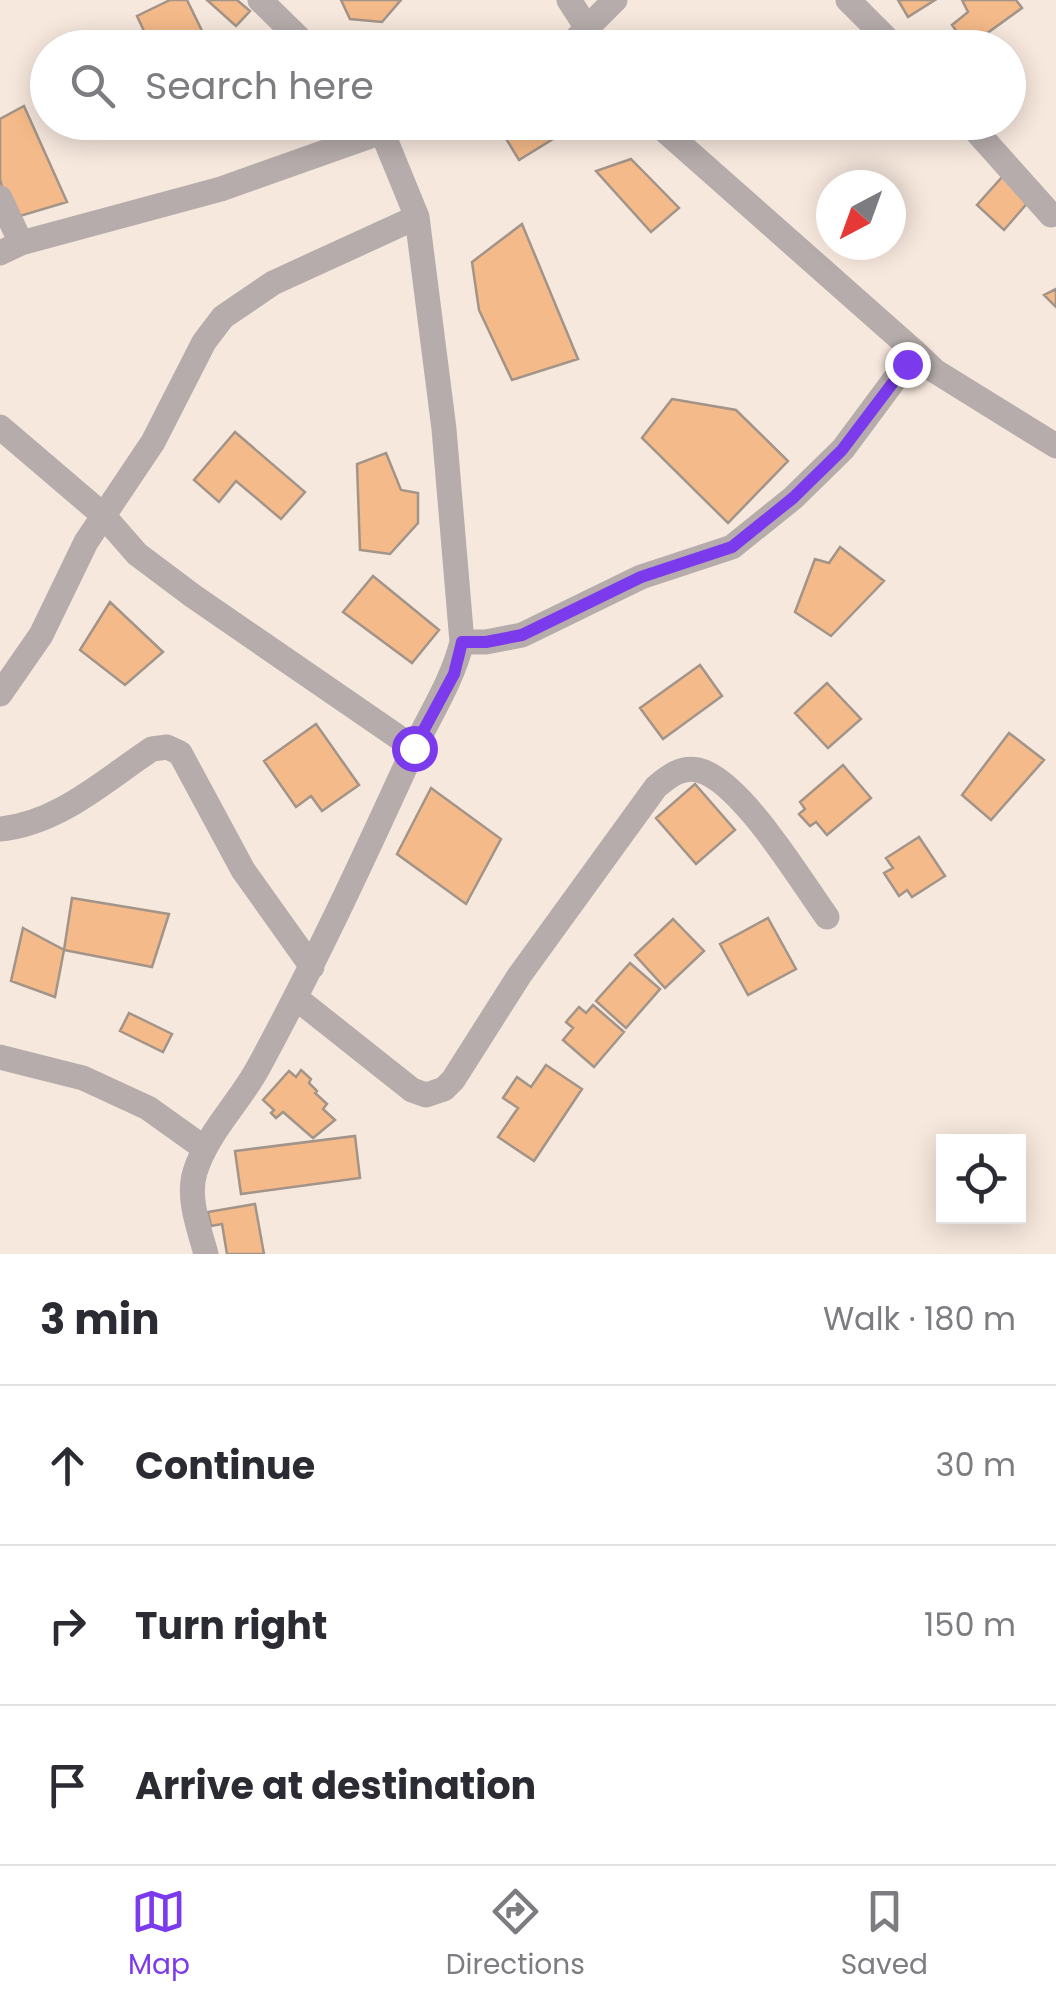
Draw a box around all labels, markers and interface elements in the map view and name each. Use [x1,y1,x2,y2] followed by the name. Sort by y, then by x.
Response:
[30,30,1026,140] search box
[65,58,120,113] icon: search
[145,59,374,112] text: Search here
[816,170,906,260] north arrow
[885,342,931,388] route end
[392,726,438,772] route start
[936,1134,1026,1224] map controls
[936,1134,1026,1224] button: locate
[40,1290,160,1349] text: 3 min
[823,1296,1016,1341] text: Walk · 180 m
[40,1438,95,1493] icon: ahead
[135,1439,315,1492] text: Continue
[936,1442,1016,1487] text: 30 m
[40,1598,95,1653] icon: right
[135,1599,327,1652] text: Turn right
[924,1602,1016,1647] text: 150 m
[40,1758,95,1813] icon: arrive
[135,1759,536,1812] text: Arrive at destination
[128,1884,190,1986] tab: Map
[446,1884,585,1986] tab: Directions
[841,1884,928,1986] tab: Saved

